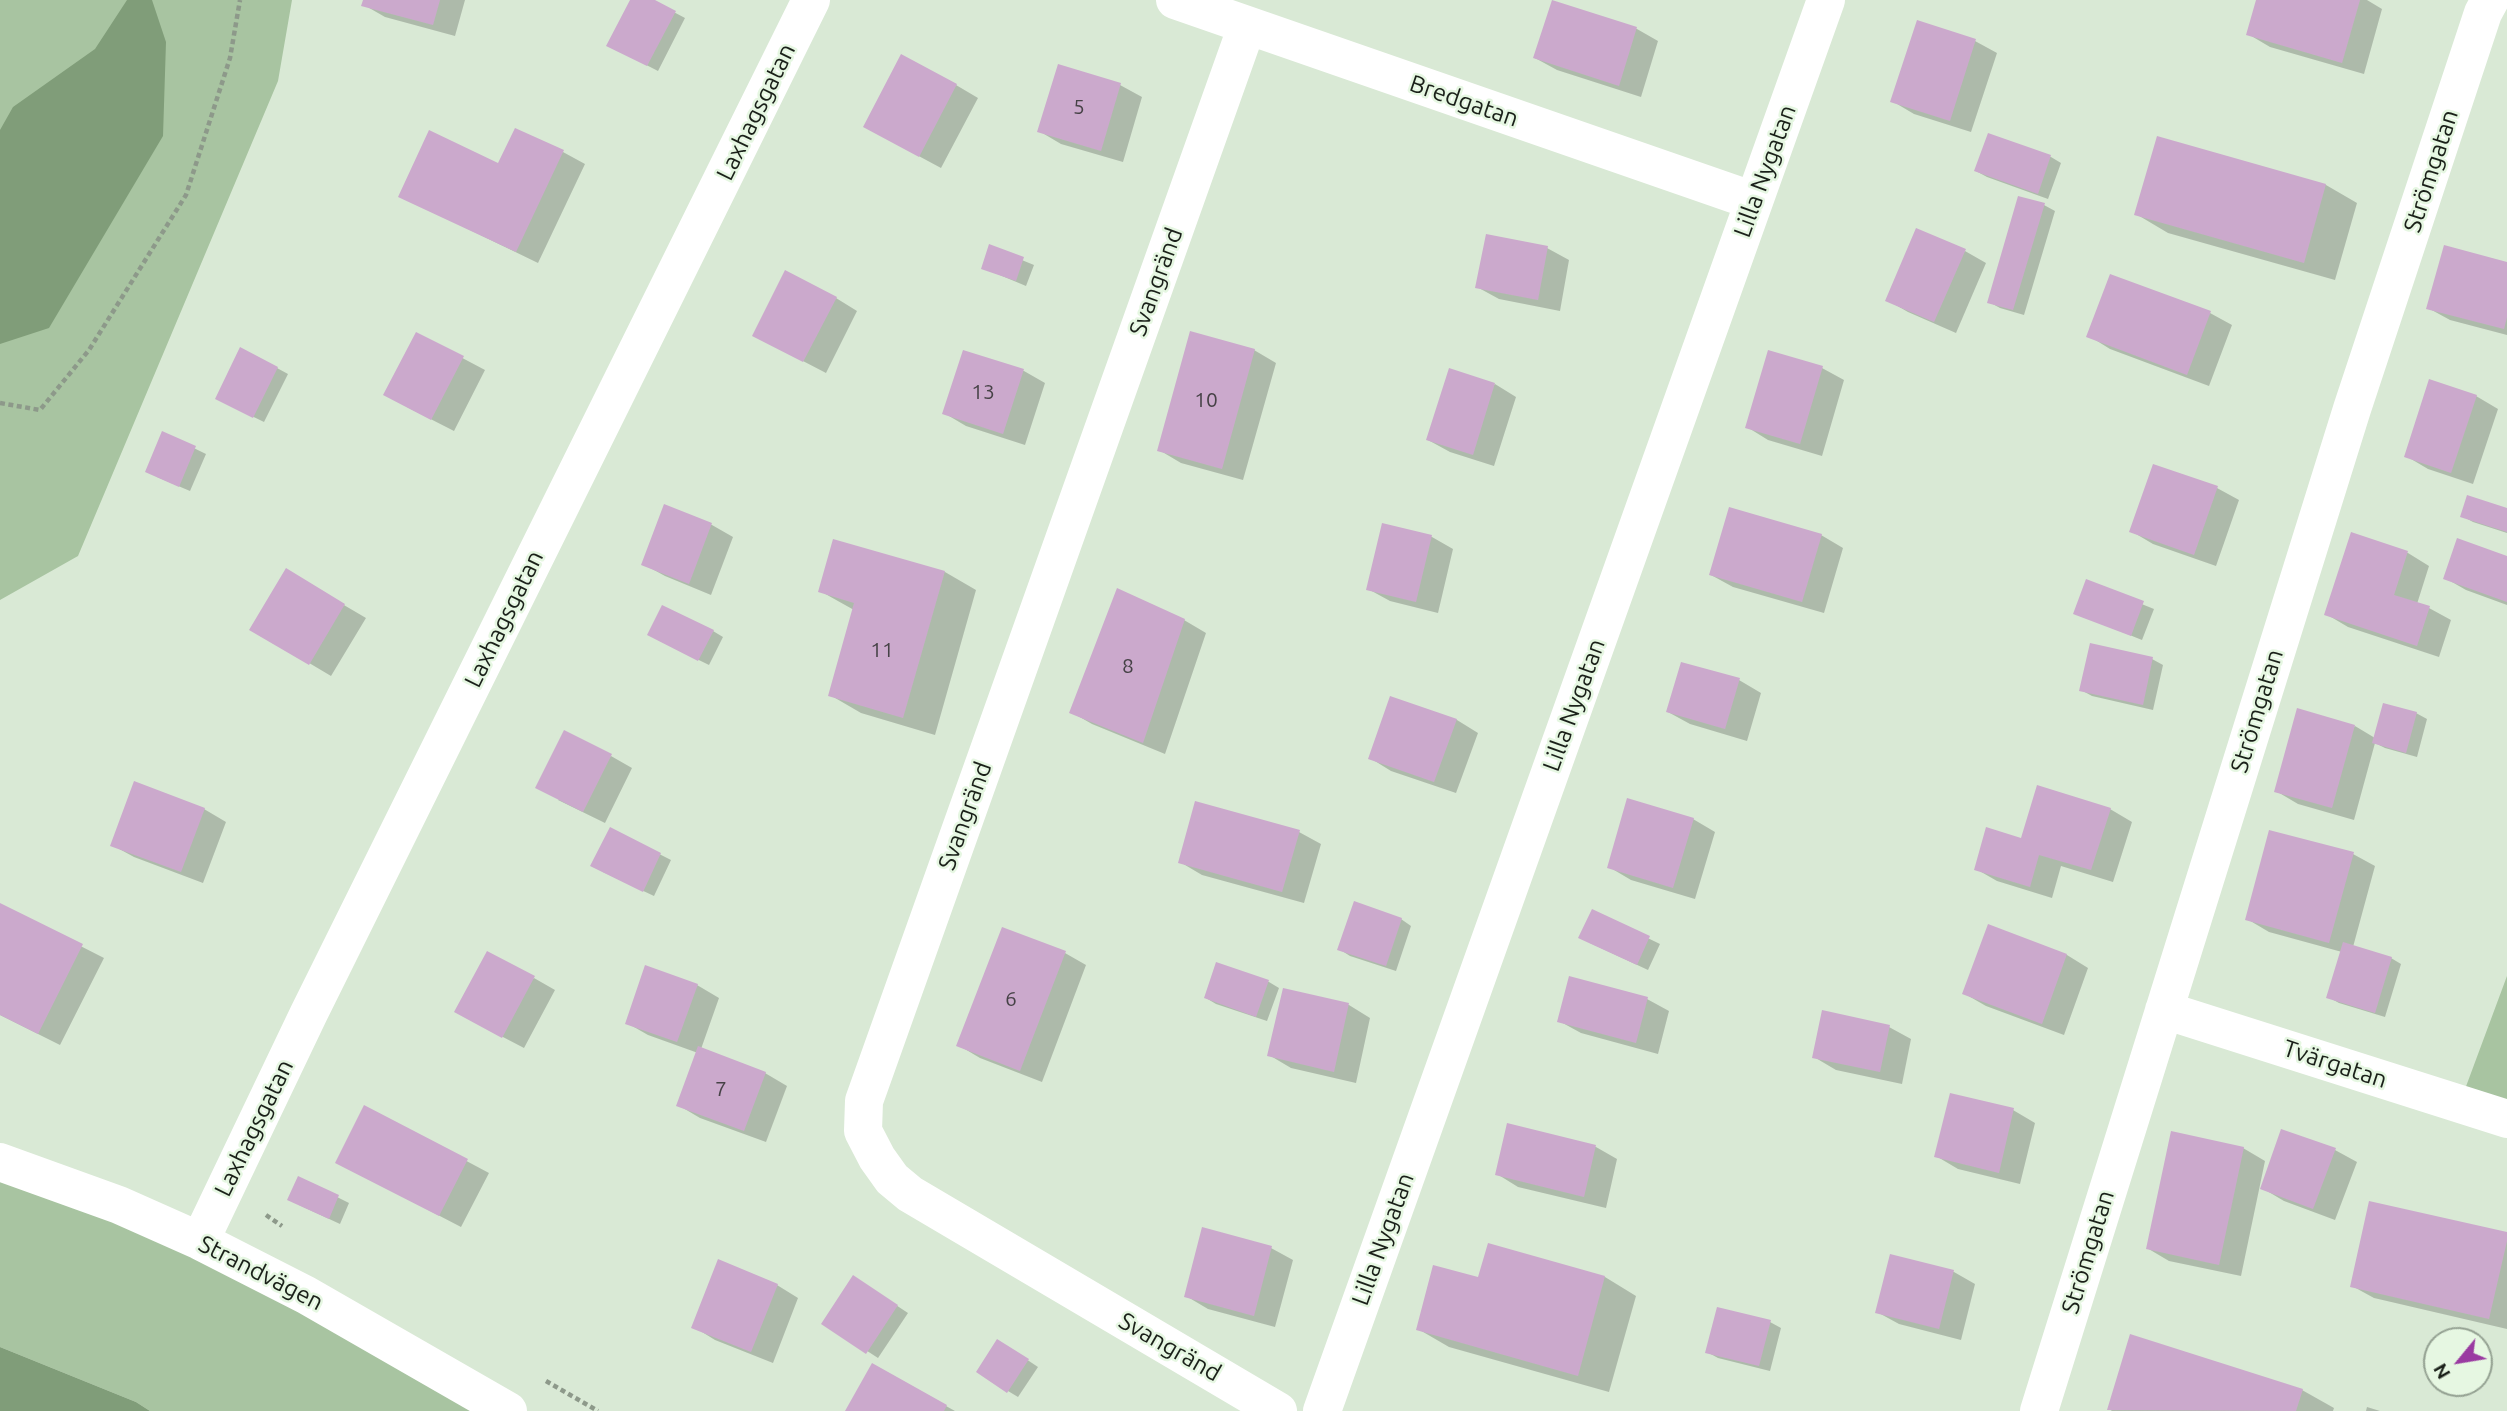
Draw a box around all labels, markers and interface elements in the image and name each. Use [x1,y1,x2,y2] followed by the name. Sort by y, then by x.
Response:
[711,39,801,185] street label: Laxhagsgatan
[1406,69,1522,133] street label: Bredgatan
[1073,94,1085,120] house number: 5
[1728,101,1802,241] street label: Lilla Nygatan
[2398,106,2464,236] street label: Strömgatan
[1123,224,1189,340] street label: Svangränd
[971,379,995,405] house number: 13
[1194,387,1218,413] house number: 10
[459,546,549,692] street label: Laxhagsgatan
[1537,635,1611,775] street label: Lilla Nygatan
[870,637,894,663] house number: 11
[2225,646,2289,776] street label: Strömgatan
[1122,653,1134,679] house number: 8
[932,758,998,874] street label: Svangränd
[1005,986,1017,1012] house number: 6
[2279,1034,2391,1094] street label: Tvärgatan
[209,1055,299,1201] street label: Laxhagsgatan
[715,1076,727,1102] house number: 7
[1346,1169,1420,1309] street label: Lilla Nygatan
[2056,1187,2120,1317] street label: Strömgatan
[194,1229,328,1317] street label: Strandvägen
[1114,1306,1226,1388] street label: Svangränd
[2423,1327,2493,1397] north arrow
[2428,1360,2455,1383] text: N

